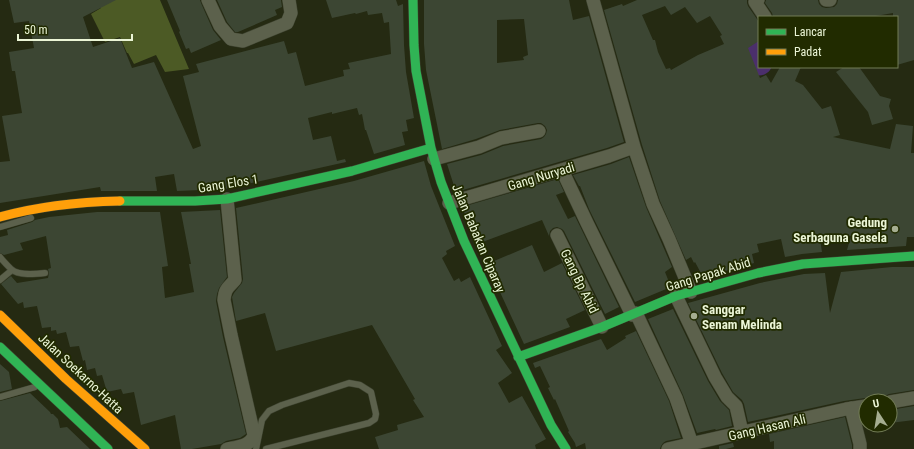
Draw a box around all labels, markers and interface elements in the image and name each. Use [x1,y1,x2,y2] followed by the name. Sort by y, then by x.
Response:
[18,16,132,42] scale bar
[758,16,898,68] legend
[24,23,48,37] text: 50 m
[794,25,827,39] text: Lancar
[794,45,822,59] text: Padat
[506,159,576,194] street label: Gang Nuryadi
[197,171,259,196] street label: Gang Elos 1
[449,182,508,295] street label: Jalan Babakan Ciparay
[793,215,887,245] place label: Gedung Serbaguna Gasela
[890,224,900,234] marker: Gedung Serbaguna Gasela
[558,247,602,316] street label: Gang Bp Abid
[664,254,752,294] street label: Gang Papak Abid
[702,302,782,332] place label: Sanggar Senam Melinda
[689,311,699,321] marker: Sanggar Senam Melinda
[35,330,126,417] street label: Jalan Soekarno-Hatta
[858,393,898,433] north arrow
[872,397,880,411] text: U
[727,411,807,444] street label: Gang Hasan Ali

